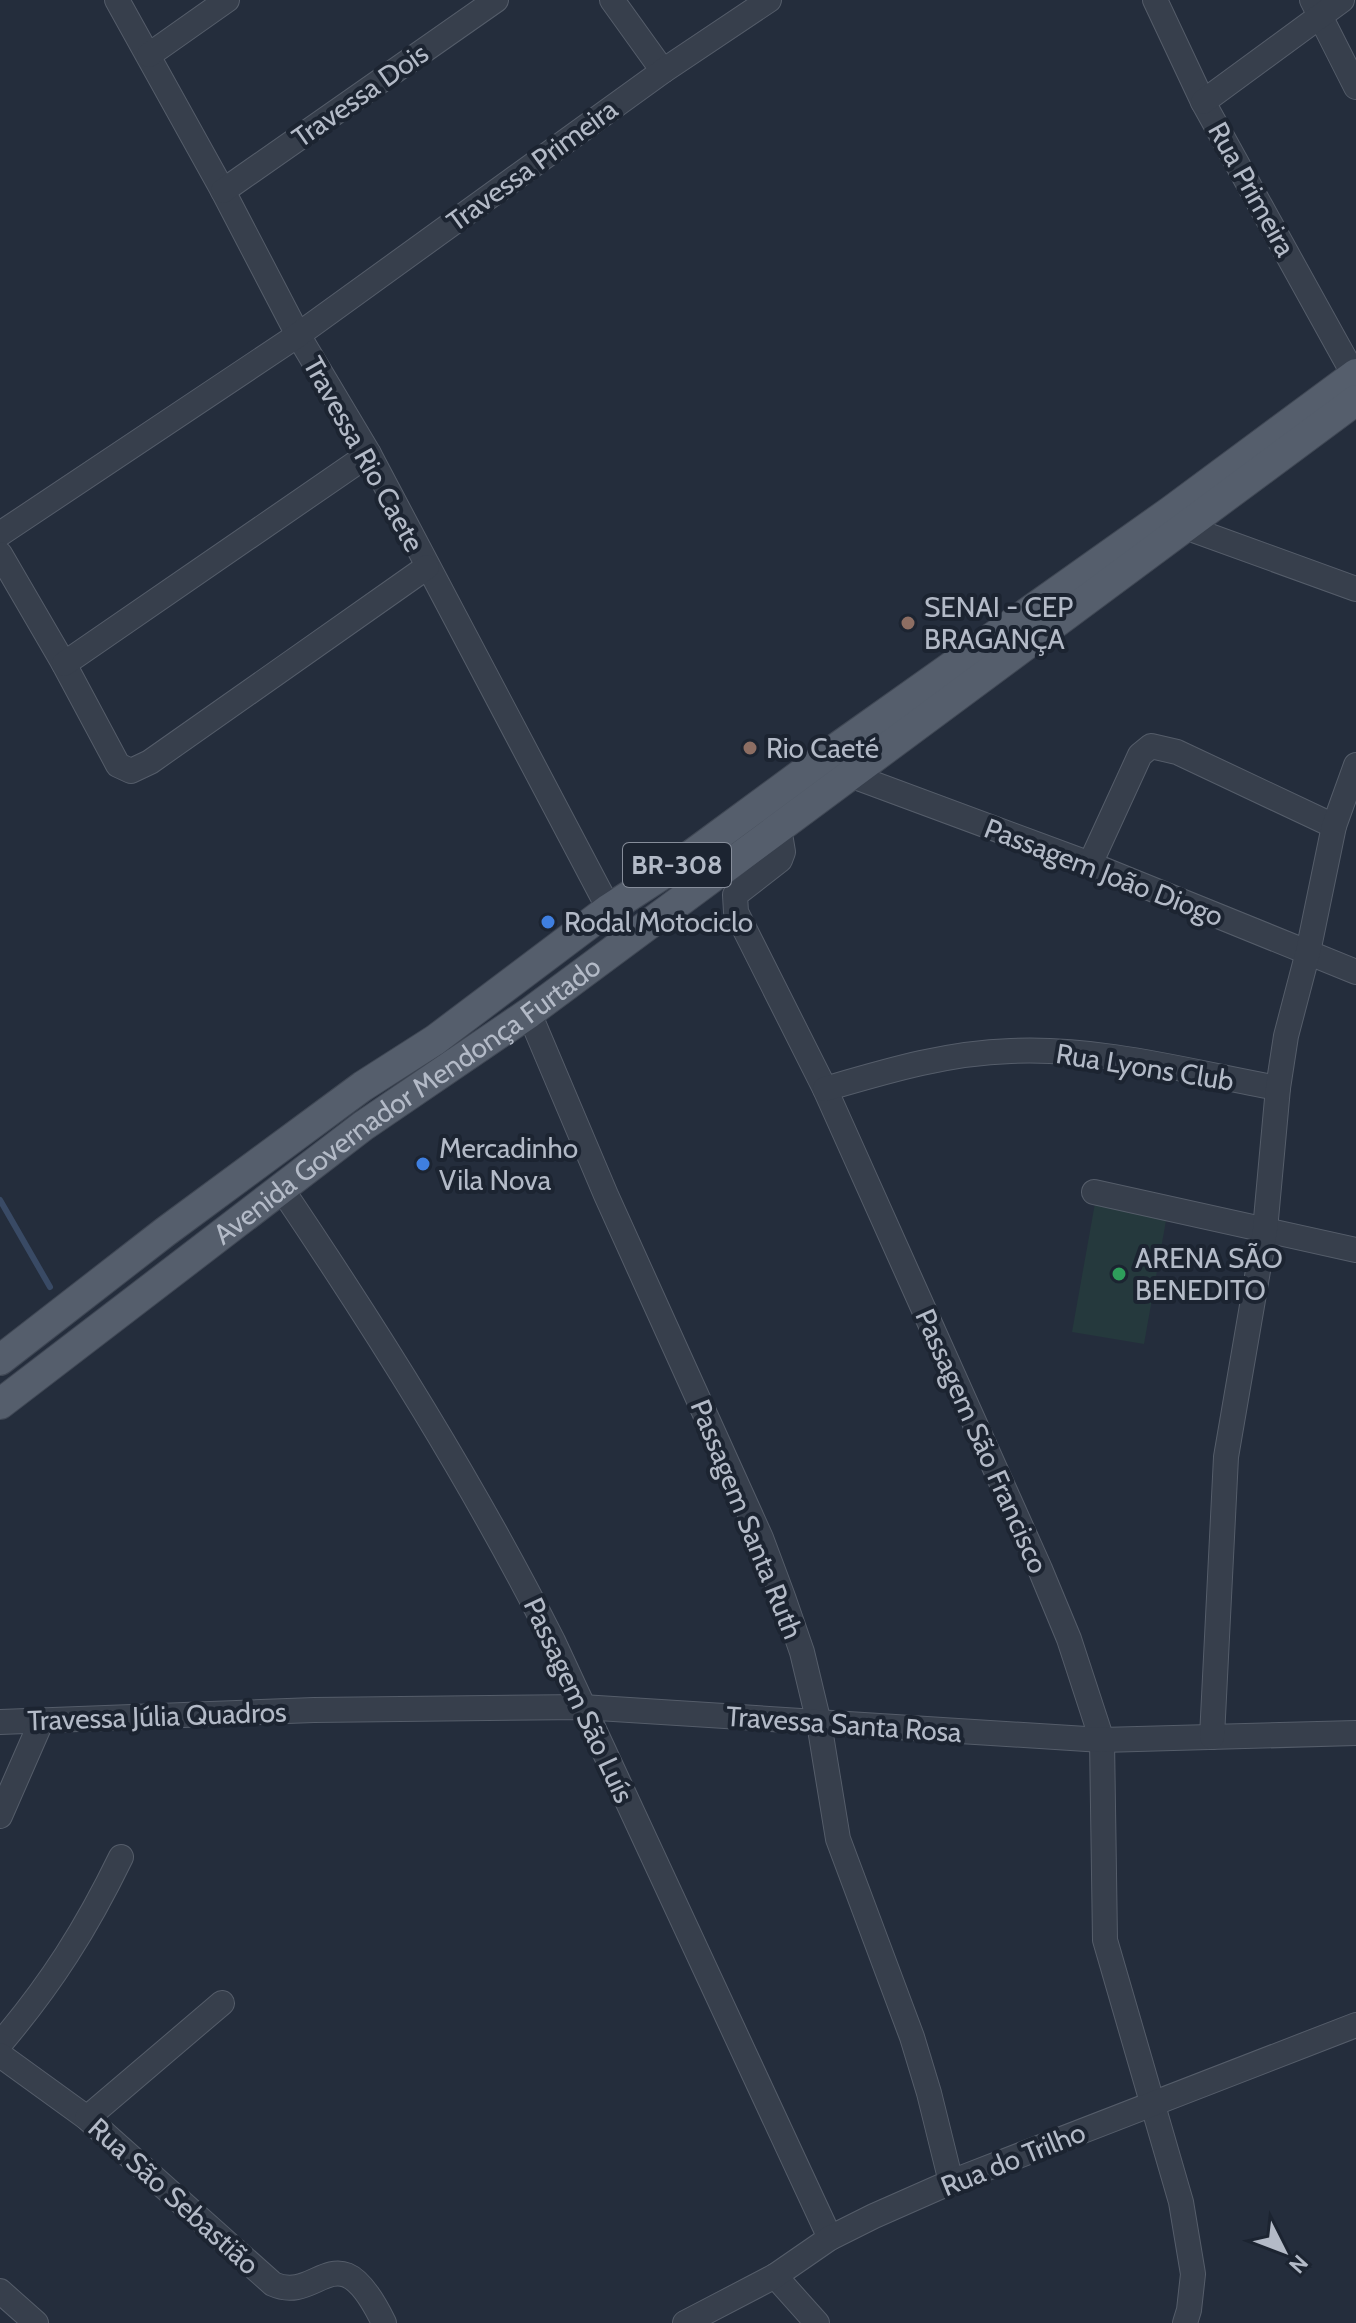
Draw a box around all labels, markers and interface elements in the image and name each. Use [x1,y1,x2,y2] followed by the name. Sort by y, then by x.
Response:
[286,36,434,154] street label: Travessa Dois
[440,91,624,238] street label: Travessa Primeira
[1201,116,1303,263] street label: Rua Primeira
[296,350,432,558] street label: Travessa Rio Caete
[924,590,1073,656] place label: SENAI - CEP BRAGANÇA
[899,614,917,632] marker: SENAI - CEP BRAGANÇA
[766,731,879,765] place label: Rio Caeté
[741,739,759,757] marker: Rio Caeté
[980,811,1228,933] street label: Passagem João Diogo
[623,843,731,887] road number: BR-308
[564,905,753,939] place label: Rodal Motociclo
[539,913,557,931] marker: Rodal Motociclo
[207,949,607,1251] street label: Avenida Governador Mendonça Furtado
[1054,1036,1236,1098] street label: Rua Lyons Club
[439,1131,578,1197] place label: Mercadinho Vila Nova
[414,1155,432,1173] marker: Mercadinho Vila Nova
[1135,1241,1283,1307] place label: ARENA SÃO BENEDITO
[1110,1265,1128,1283] marker: ARENA SÃO BENEDITO
[908,1304,1056,1578] street label: Passagem São Francisco
[683,1394,811,1644] street label: Passagem Santa Ruth
[517,1592,641,1808] street label: Passagem São Luís
[27,1694,287,1738] street label: Travessa Júlia Quadros
[725,1699,963,1749] street label: Travessa Santa Rosa
[82,2110,266,2282] street label: Rua São Sebastião
[936,2115,1090,2203] street label: Rua do Trilho
[1244,2211,1324,2291] north arrow
[1283,2249,1314,2279] text: N

